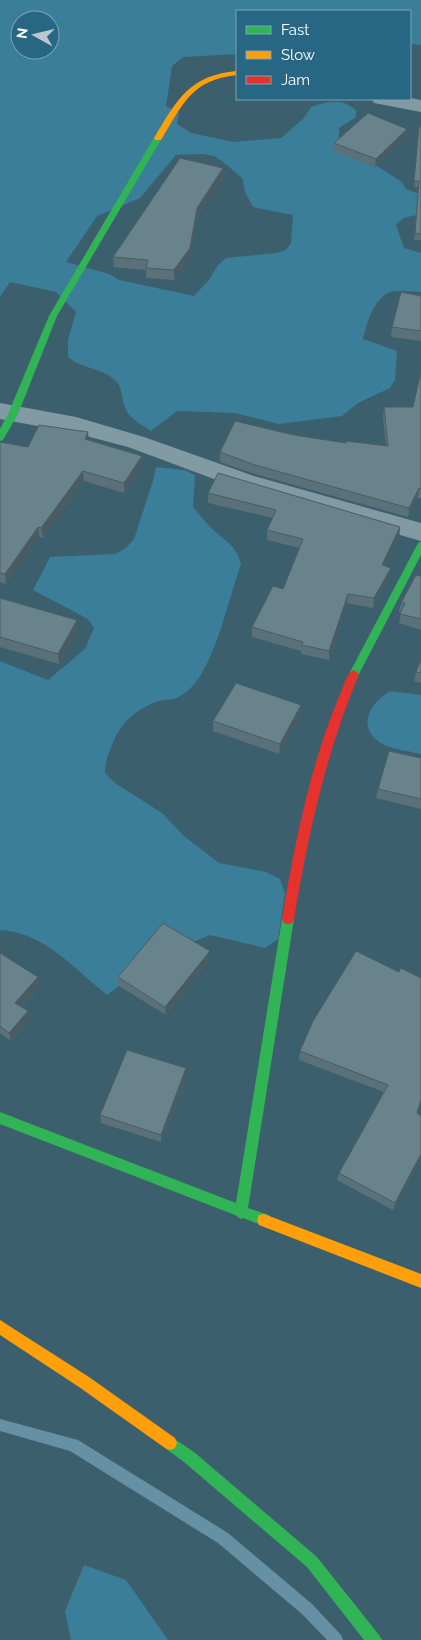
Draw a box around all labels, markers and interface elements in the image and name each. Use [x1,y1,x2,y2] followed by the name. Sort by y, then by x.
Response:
[10,10,60,60] north arrow
[236,10,411,100] legend
[281,21,309,39] text: Fast
[13,27,31,40] text: N
[281,46,315,64] text: Slow
[281,71,310,89] text: Jam

